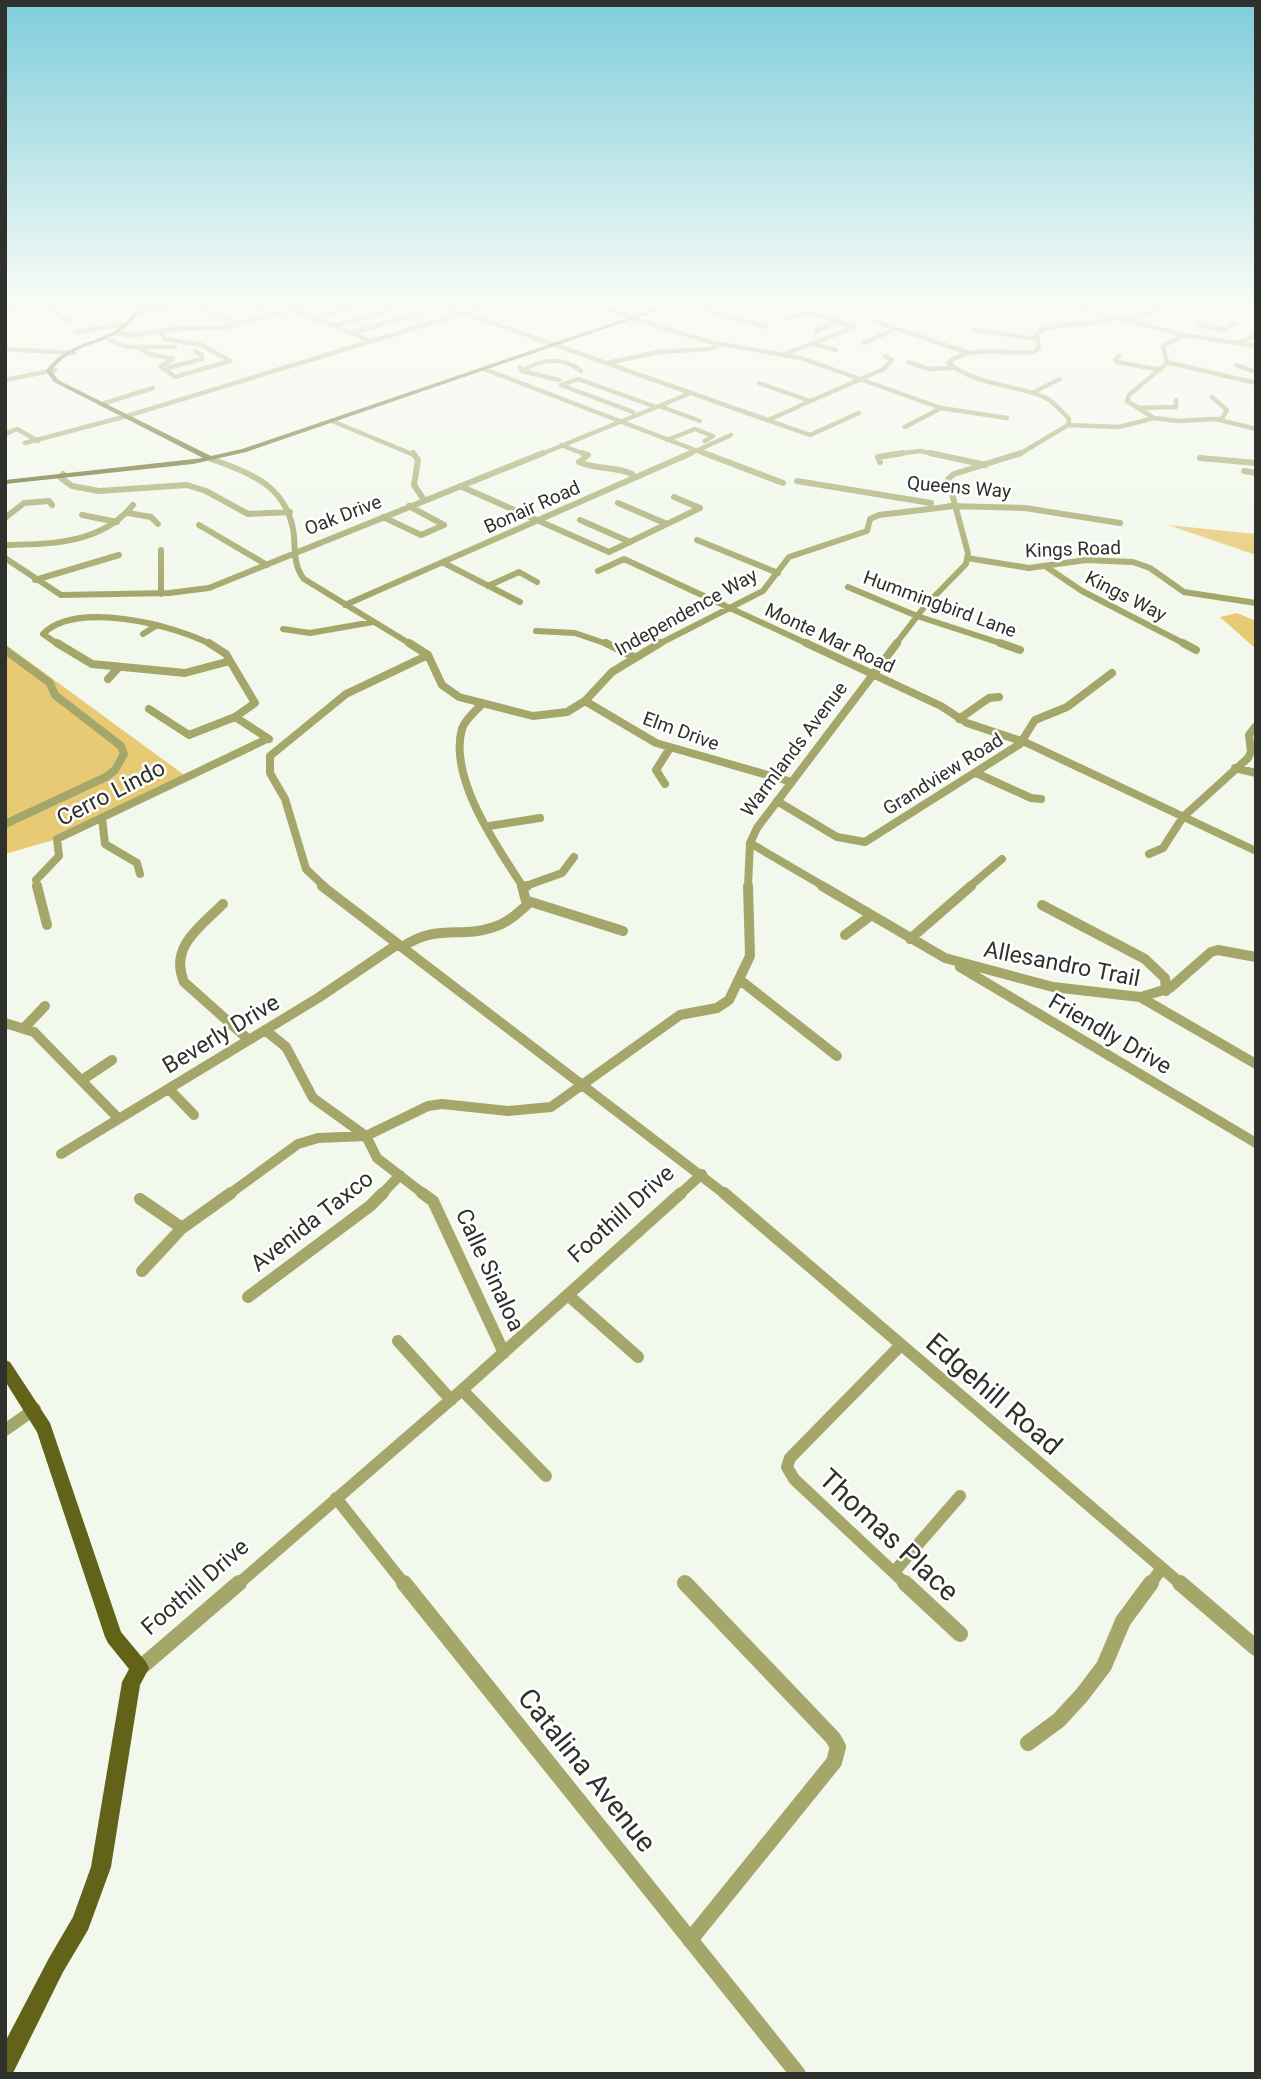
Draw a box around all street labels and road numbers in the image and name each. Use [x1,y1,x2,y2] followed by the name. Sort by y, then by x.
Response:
[906,471,1012,503] street label: Queens Way
[480,476,584,538] street label: Bonair Road
[301,490,385,540] street label: Oak Drive
[1025,536,1121,562] street label: Kings Road
[611,563,761,661] street label: Independence Way
[860,566,1020,642] street label: Hummingbird Lane
[1082,566,1170,626] street label: Kings Way
[761,598,899,678] street label: Monte Mar Road
[736,677,852,821] street label: Warmlands Avenue
[640,707,722,755] street label: Elm Drive
[879,728,1007,820] street label: Grandview Road
[52,754,170,832] street label: Cerro Lindo
[982,936,1142,992] street label: Allesandro Trail
[1044,988,1176,1080] street label: Friendly Drive
[158,989,284,1079] street label: Beverly Drive
[563,1159,679,1269] street label: Foothill Drive
[245,1165,379,1277] street label: Avenida Taxco
[450,1204,530,1336] street label: Calle Sinaloa
[919,1326,1069,1462] street label: Edgehill Road
[812,1462,966,1608] street label: Thomas Place
[136,1533,254,1641] street label: Foothill Drive
[511,1682,663,1858] street label: Catalina Avenue

